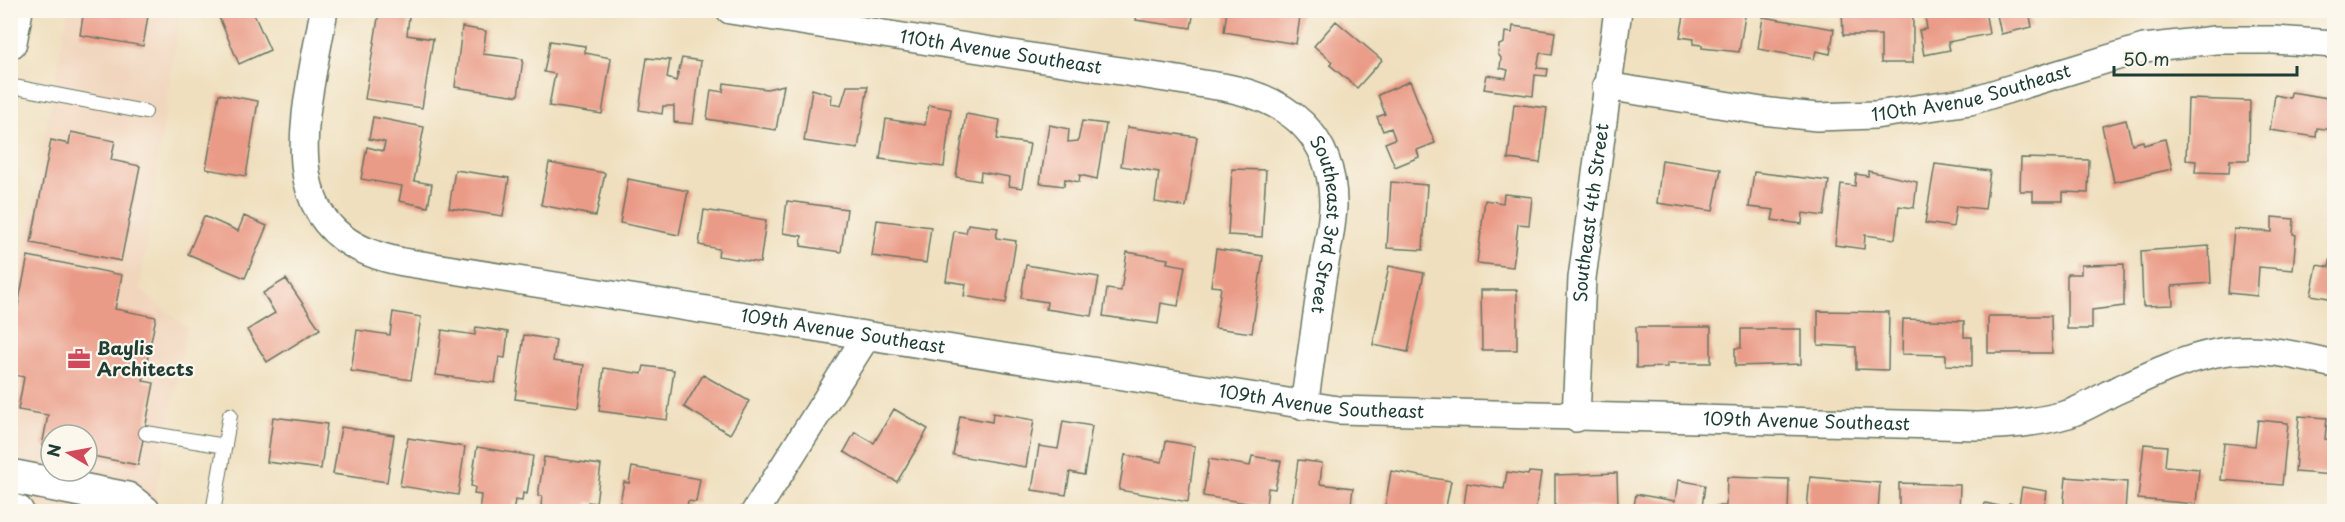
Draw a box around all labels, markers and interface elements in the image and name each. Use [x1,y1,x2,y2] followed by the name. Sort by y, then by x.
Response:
[898,22,1104,80] street label: 110th Avenue Southeast
[2114,39,2297,77] scale bar
[2123,45,2170,72] text: 50 m
[1869,56,2074,127] street label: 110th Avenue Southeast
[1566,121,1615,303] street label: Southeast 4th Street
[1304,130,1348,315] street label: Southeast 3rd Street
[739,301,947,360] street label: 109th Avenue Southeast
[97,334,194,382] place label: Baylis Architects
[66,346,92,372] office icon: Baylis Architects
[1217,376,1424,424] street label: 109th Avenue Southeast
[1703,404,1910,436] street label: 109th Avenue Southeast
[39,423,99,483] north arrow
[40,442,66,459] text: N

